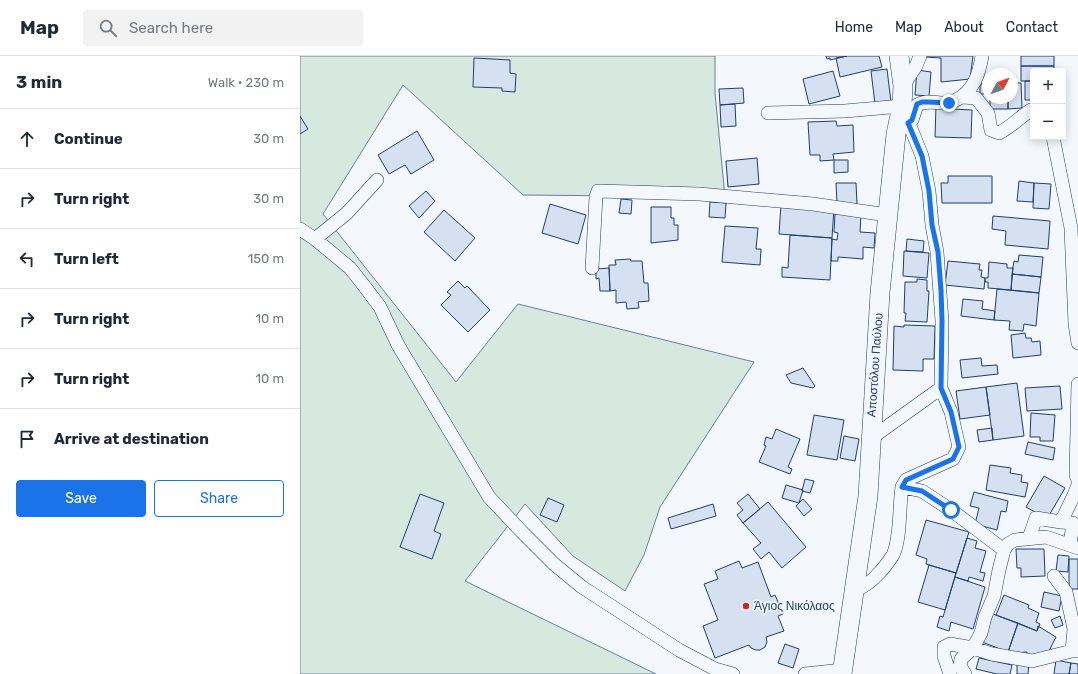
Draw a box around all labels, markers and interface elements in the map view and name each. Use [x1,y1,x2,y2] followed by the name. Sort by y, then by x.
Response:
[83,10,363,46] search box
[20,16,59,39] text: Map
[97,17,119,39] icon: search
[129,19,213,37] text: Search here
[835,19,873,36] text: Home
[895,19,922,36] text: Map
[944,19,984,36] text: About
[1006,19,1058,36] text: Contact
[982,68,1018,104] north arrow
[1030,68,1066,140] map controls
[1030,68,1066,104] button: +
[16,72,62,92] text: 3 min
[208,75,284,90] text: Walk · 230 m
[940,94,958,112] route end
[1030,104,1066,140] button: −
[16,128,38,150] icon: ahead
[54,130,123,148] text: Continue
[253,131,284,146] text: 30 m
[16,188,38,210] icon: right
[54,190,129,208] text: Turn right
[253,191,284,206] text: 30 m
[16,248,38,270] icon: left
[54,250,119,268] text: Turn left
[248,251,284,266] text: 150 m
[16,308,38,330] icon: right
[54,310,129,328] text: Turn right
[255,311,284,326] text: 10 m
[864,312,886,418] street label: Αποστόλου Παύλου
[16,368,38,390] icon: right
[54,370,129,388] text: Turn right
[255,371,284,386] text: 10 m
[16,428,38,450] icon: arrive
[54,430,209,448] text: Arrive at destination
[16,480,146,517] button: Save
[154,480,284,517] button: Share
[942,501,960,519] route start
[754,599,835,613] place label: Άγιος Νικόλαος
[741,601,751,611] marker: Άγιος Νικόλαος

